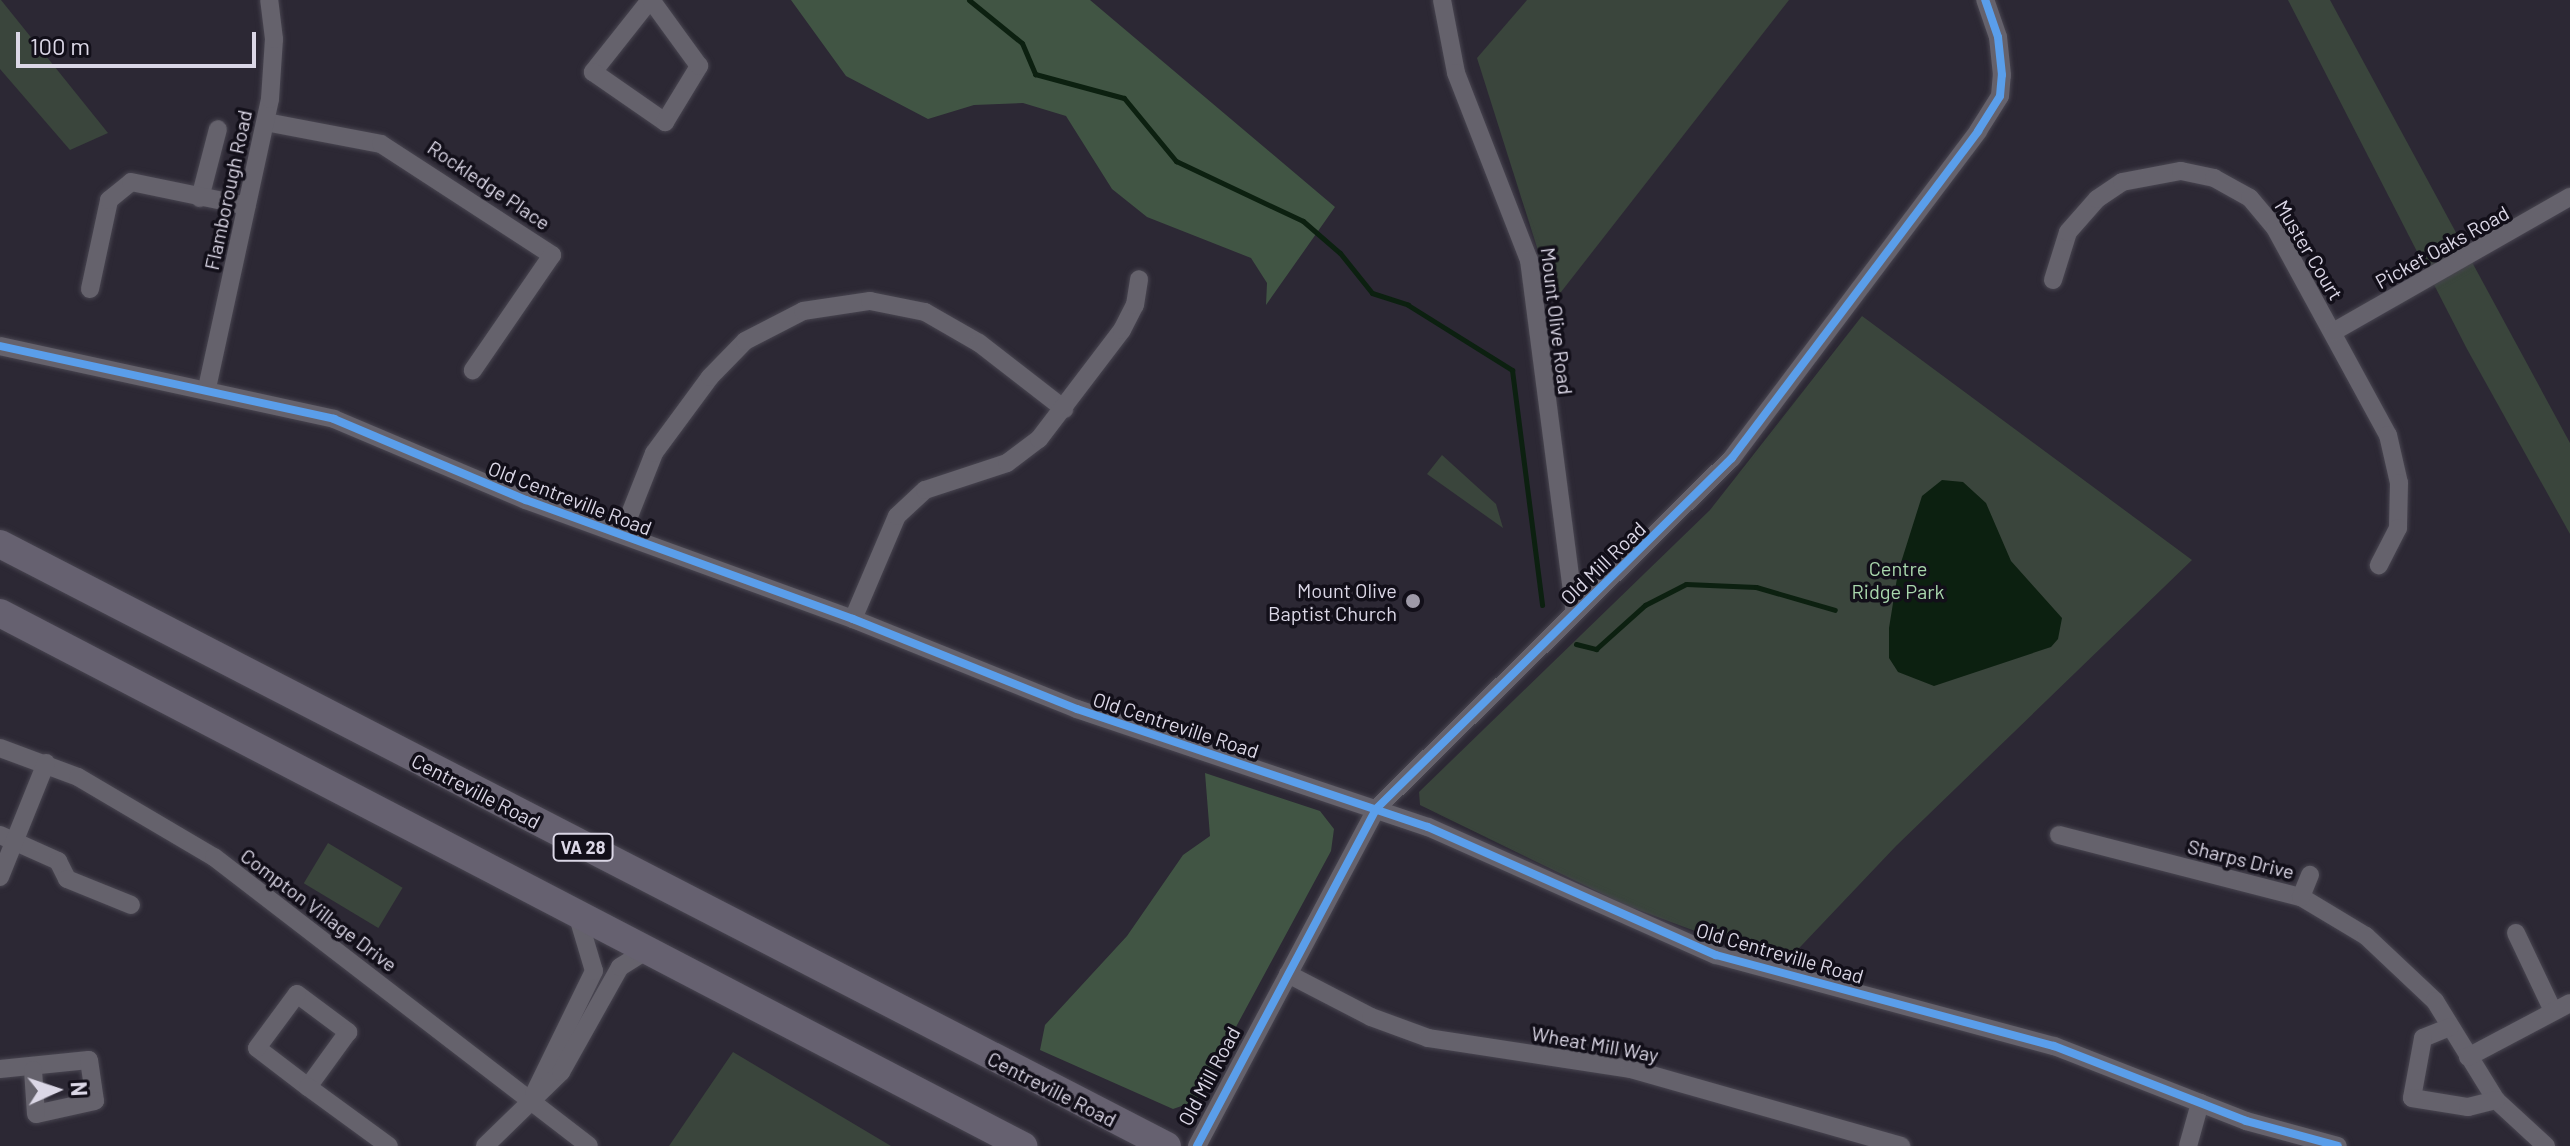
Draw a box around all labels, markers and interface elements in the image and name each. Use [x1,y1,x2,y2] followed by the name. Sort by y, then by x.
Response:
[20,16,260,66] scale bar
[30,31,90,60] text: 100 m
[199,108,257,272] street label: Flamborough Road
[423,135,555,235] street label: Rockledge Place
[2270,196,2348,304] street label: Muster Court
[2371,200,2513,294] street label: Picket Oaks Road
[1536,246,1578,396] street label: Mount Olive Road
[485,456,655,540] street label: Old Centreville Road
[1556,517,1650,609] street label: Old Mill Road
[1852,557,1944,604] park label: Centre Ridge Park
[1268,578,1397,625] place label: Mount Olive Baptist Church
[1404,592,1422,610] marker: Mount Olive Baptist Church
[1090,687,1262,763] street label: Old Centreville Road
[408,748,544,834] street label: Centreville Road
[551,833,615,861] road number: VA 28
[2185,834,2297,884] street label: Sharps Drive
[236,843,402,977] street label: Compton Village Drive
[1694,918,1866,988] street label: Old Centreville Road
[1530,1021,1660,1067] street label: Wheat Mill Way
[1173,1022,1245,1130] street label: Old Mill Road
[984,1046,1120,1132] street label: Centreville Road
[16,1050,96,1130] north arrow
[67,1081,93,1097] text: N

